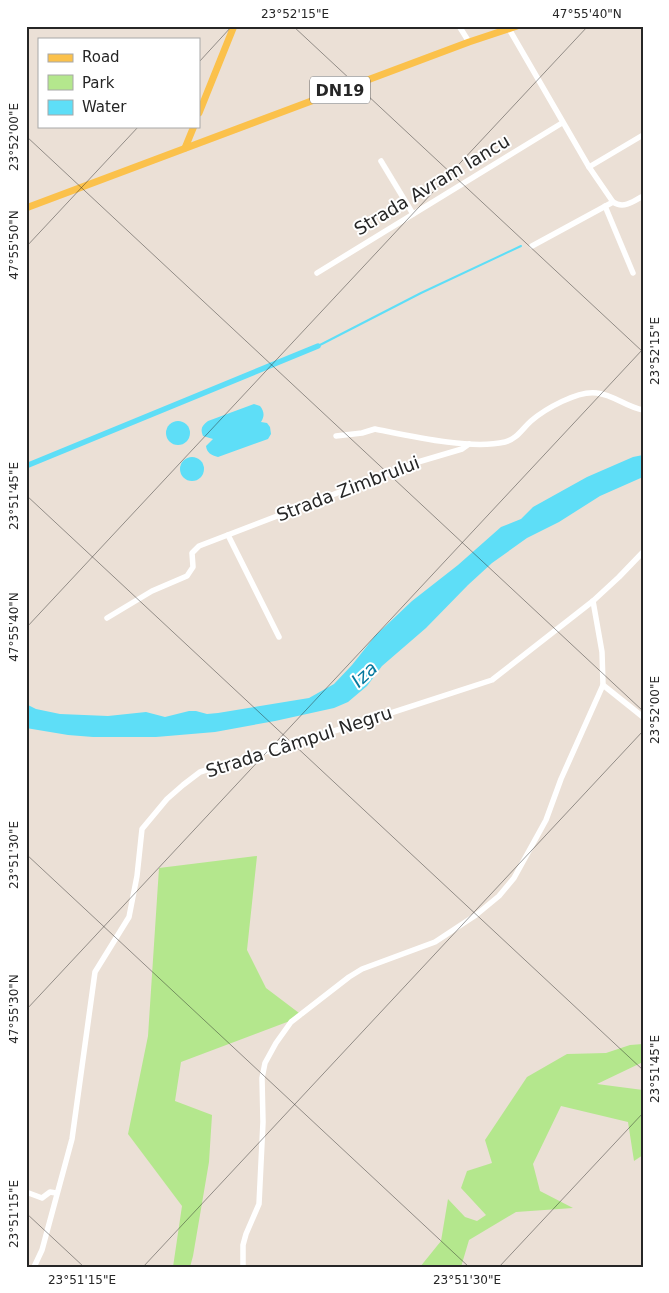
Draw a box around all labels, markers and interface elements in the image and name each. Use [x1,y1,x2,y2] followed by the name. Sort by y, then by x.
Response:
[261,7,329,21] text: 23°52'15"E
[552,7,622,21] text: 47°55'40"N
[38,38,200,128] legend
[82,48,120,66] text: Road
[82,74,115,92] text: Park
[310,76,370,104] road number: DN19
[82,98,127,116] text: Water
[7,103,21,171] text: 23°52'00"E
[350,130,513,239] street label: Strada Avram Iancu
[7,210,21,280] text: 47°55'50"N
[648,317,662,385] text: 23°52'15"E
[273,452,422,526] street label: Strada Zimbrului
[7,462,21,530] text: 23°51'45"E
[7,592,21,662] text: 47°55'40"N
[347,657,381,691] water label: Iza
[648,676,662,744] text: 23°52'00"E
[203,701,395,782] street label: Strada Câmpul Negru
[7,821,21,889] text: 23°51'30"E
[7,974,21,1044] text: 47°55'30"N
[648,1035,662,1103] text: 23°51'45"E
[7,1180,21,1248] text: 23°51'15"E
[48,1273,116,1287] text: 23°51'15"E
[433,1273,501,1287] text: 23°51'30"E

